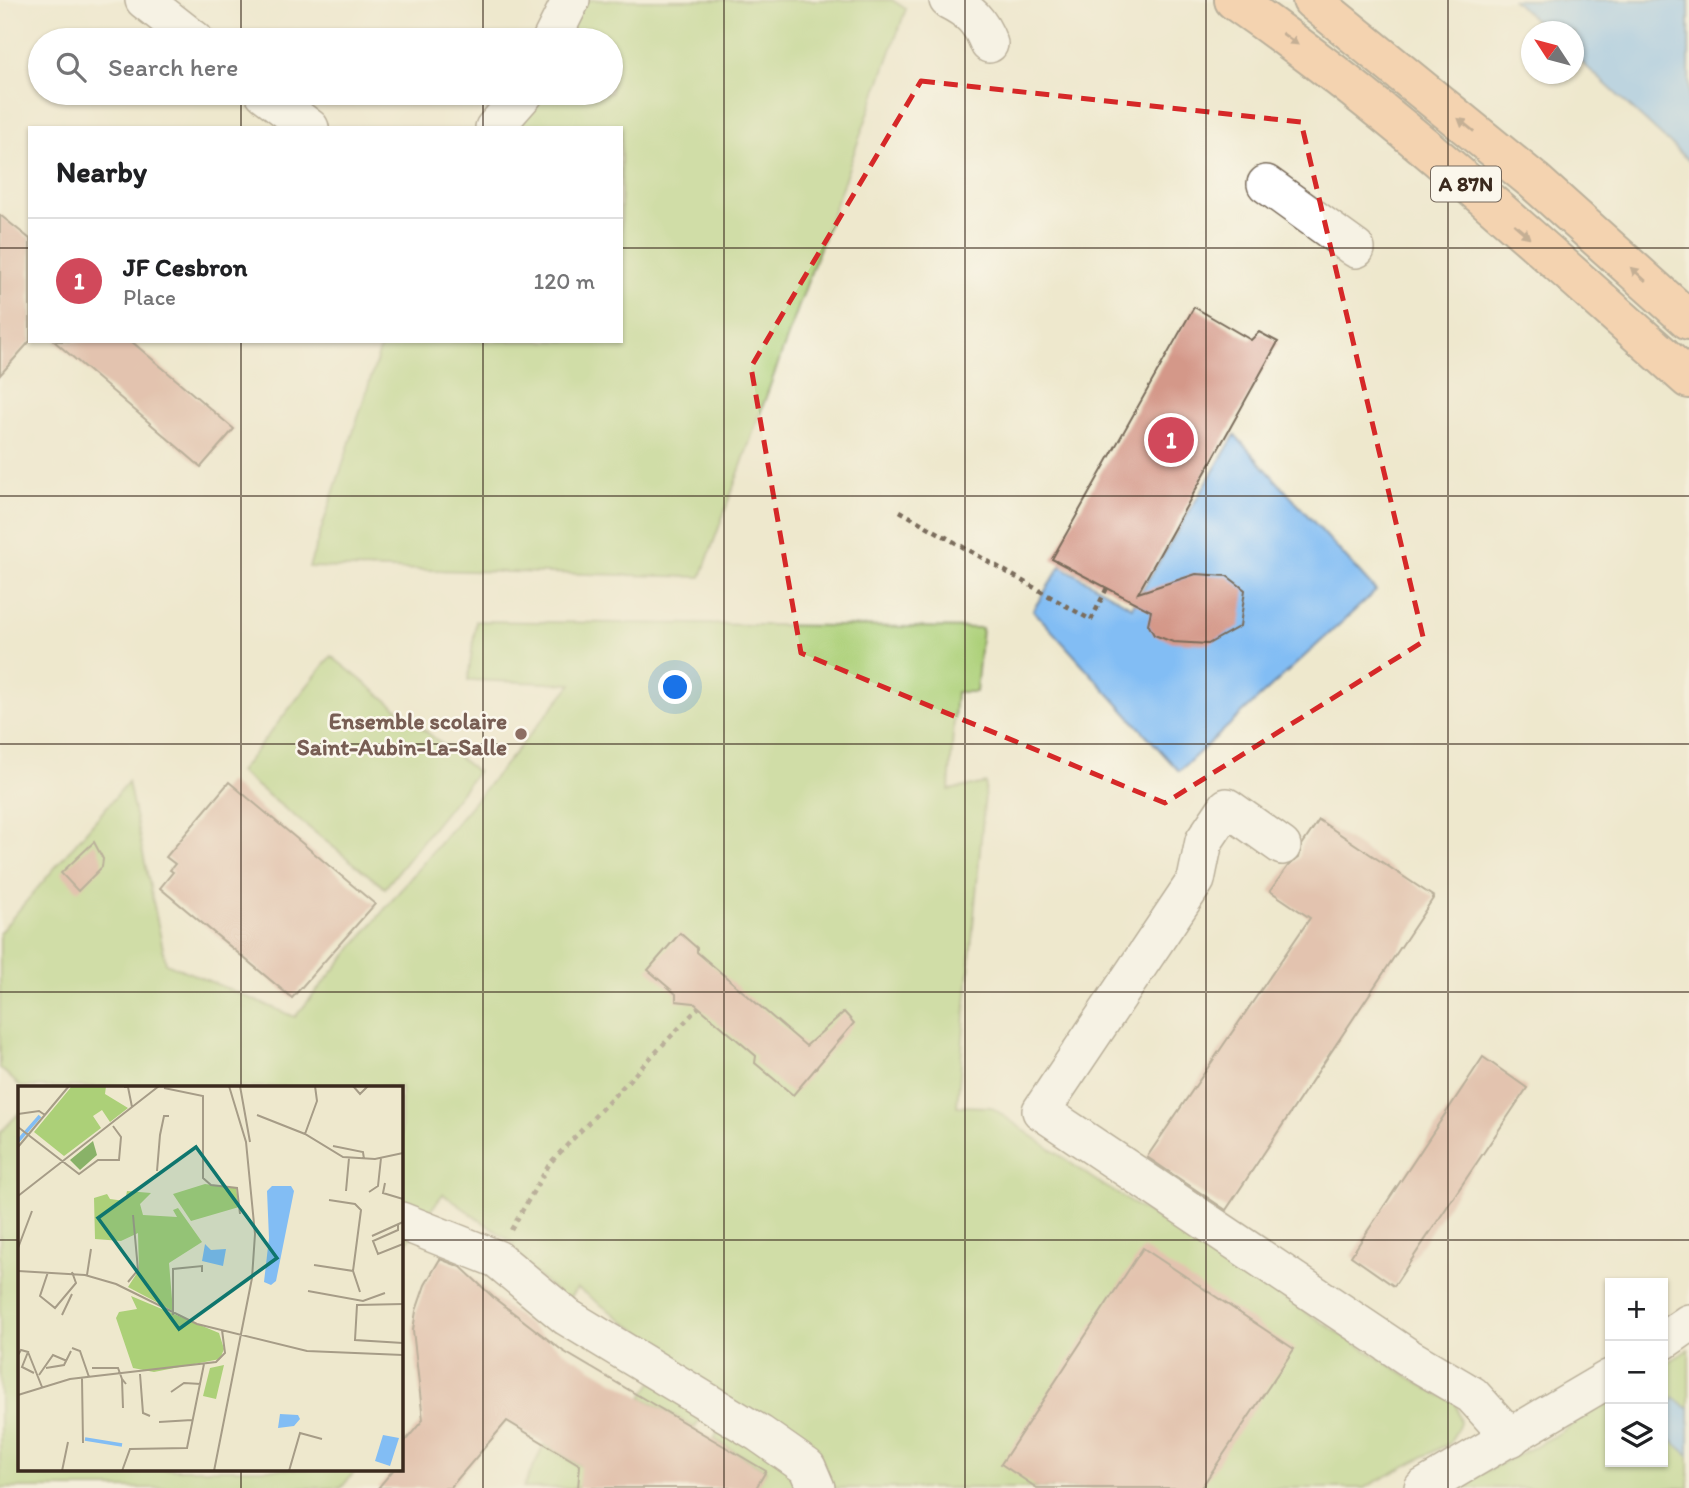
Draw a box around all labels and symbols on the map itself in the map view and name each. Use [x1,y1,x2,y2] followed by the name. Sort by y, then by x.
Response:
[1521,21,1584,84] north arrow
[1281,32,1299,46] one-way arrow
[1458,118,1475,133] one-way arrow
[1431,166,1501,202] road number: A 87N
[1513,223,1530,239] one-way arrow
[1629,266,1647,282] one-way arrow
[1148,414,1194,466] pin: 1
[658,670,692,704] your location
[297,707,507,761] place label: Ensemble scolaire Saint-Aubin-La-Salle
[513,726,529,742] marker: Ensemble scolaire Saint-Aubin-La-Salle
[18,1086,402,1470] inset map

